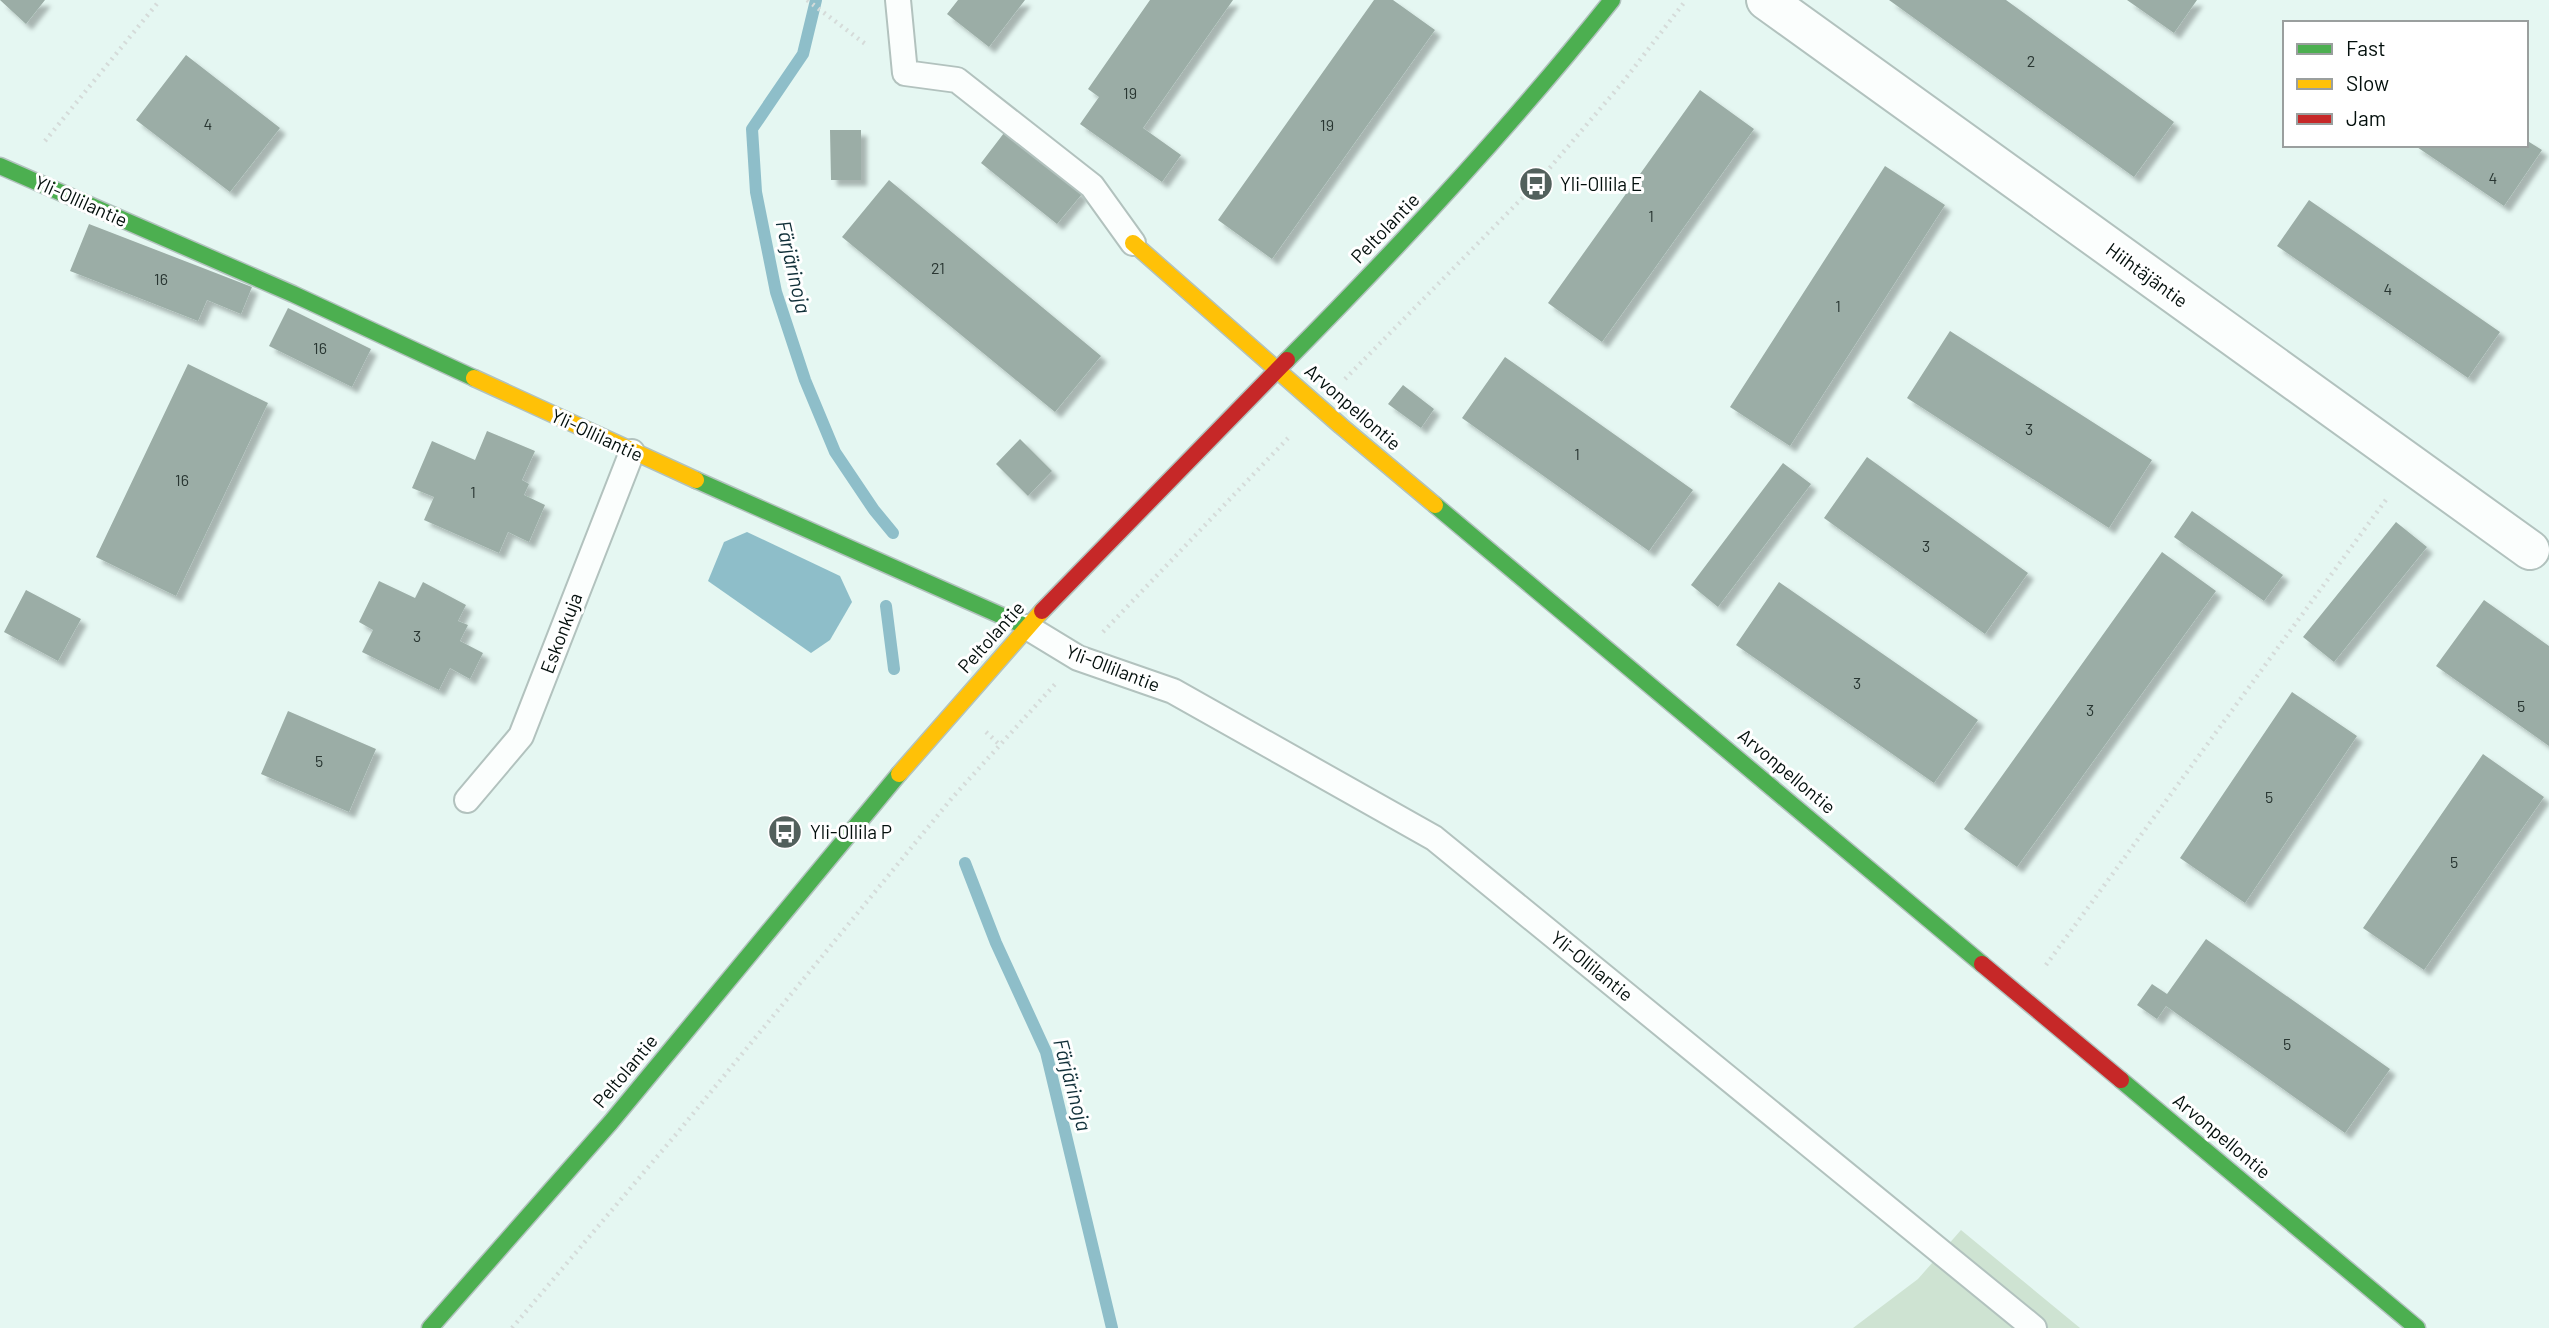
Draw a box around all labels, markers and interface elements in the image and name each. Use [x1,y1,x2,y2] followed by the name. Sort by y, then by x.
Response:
[2283,21,2528,147] legend
[2346,35,2386,60] text: Fast
[2027,51,2035,70] house number: 2
[2346,70,2389,95] text: Slow
[1123,83,1137,102] house number: 19
[2346,105,2386,130] text: Jam
[204,114,212,133] house number: 4
[1320,115,1334,134] house number: 19
[1517,165,1555,203] bus stop icon: Yli-Ollila E
[2489,168,2497,187] house number: 4
[31,170,131,231] street label: Yli-Ollilantie
[1560,172,1642,195] place label: Yli-Ollila E
[1346,188,1424,268] street label: Peltolantie
[1648,206,1654,225] house number: 1
[772,218,817,316] water label: Färjärinoja
[2102,237,2193,312] street label: Hiihtäjäntie
[931,258,945,277] house number: 21
[154,269,168,288] house number: 16
[2384,279,2392,298] house number: 4
[1835,296,1841,315] house number: 1
[313,338,327,357] house number: 16
[1301,359,1406,455] street label: Arvonpellontie
[547,403,647,466] street label: Yli-Ollilantie
[2025,419,2033,438] house number: 3
[1574,444,1580,463] house number: 1
[175,470,189,489] house number: 16
[470,482,476,501] house number: 1
[1922,536,1930,555] house number: 3
[535,589,586,676] street label: Eskonkuja
[952,596,1029,677] street label: Peltolantie
[413,626,421,645] house number: 3
[1063,639,1164,696] street label: Yli-Ollilantie
[1853,673,1861,692] house number: 3
[2517,696,2525,715] house number: 5
[2086,700,2094,719] house number: 3
[1734,723,1841,818] street label: Arvonpellontie
[315,751,323,770] house number: 5
[2265,787,2273,806] house number: 5
[766,813,804,851] bus stop icon: Yli-Ollila P
[810,820,892,843] place label: Yli-Ollila P
[2450,852,2458,871] house number: 5
[1547,925,1638,1006] street label: Yli-Ollilantie
[587,1029,662,1112] street label: Peltolantie
[2283,1034,2291,1053] house number: 5
[1049,1036,1098,1134] water label: Färjärinoja
[2169,1088,2276,1183] street label: Arvonpellontie

